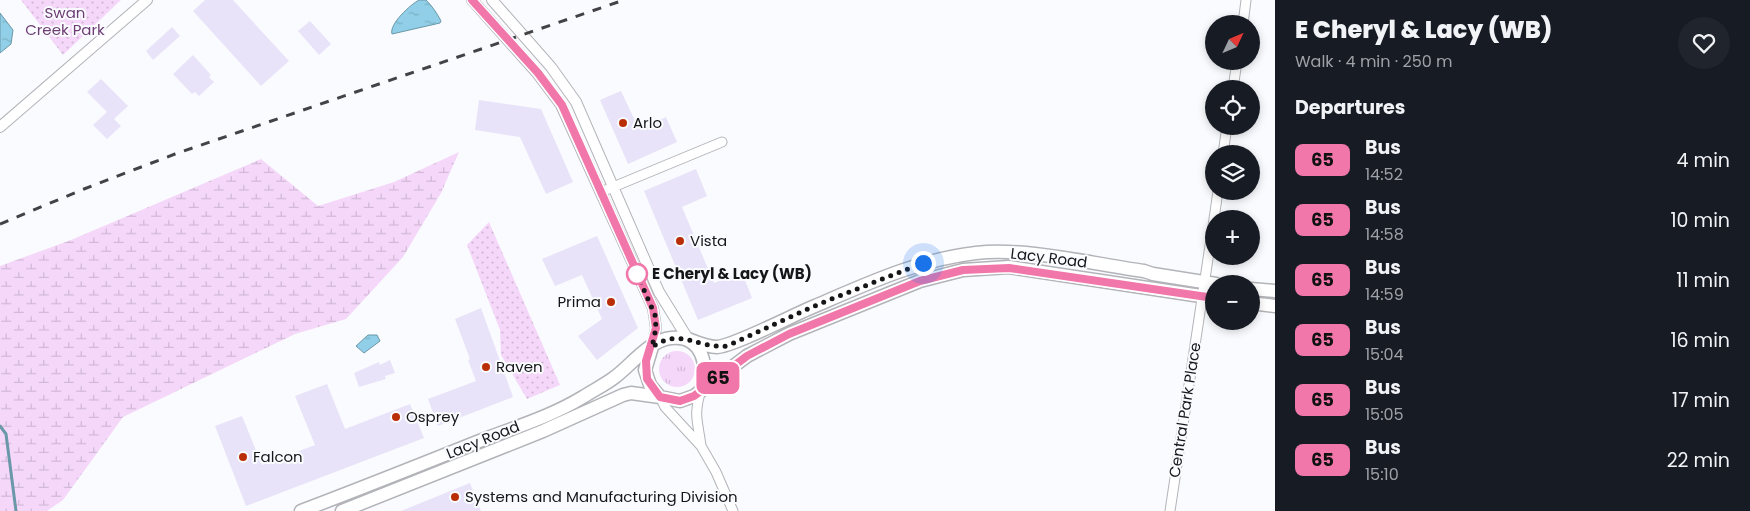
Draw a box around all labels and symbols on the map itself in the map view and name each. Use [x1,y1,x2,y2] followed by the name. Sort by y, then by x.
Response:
[25,2,105,40] park label: Swan Creek Park
[1205,15,1260,70] north arrow
[633,112,662,133] place label: Arlo
[617,117,629,129] marker: Arlo
[690,230,727,251] place label: Vista
[674,235,686,247] marker: Vista
[1009,242,1089,273] street label: Lacy Road
[911,251,936,276] your location
[626,263,648,285] marker: E Cheryl & Lacy (WB)
[652,263,812,284] place label: E Cheryl & Lacy (WB)
[557,291,601,312] place label: Prima
[605,296,617,308] marker: Prima
[1163,341,1206,479] street label: Central Park Place
[496,356,543,377] place label: Raven
[480,361,492,373] marker: Raven
[696,362,740,394] line badge: 65
[406,406,460,427] place label: Osprey
[390,411,402,423] marker: Osprey
[443,415,523,464] street label: Lacy Road
[253,446,303,467] place label: Falcon
[237,451,249,463] marker: Falcon
[465,486,738,507] place label: Systems and Manufacturing Division
[449,491,461,503] marker: Systems and Manufacturing Division

